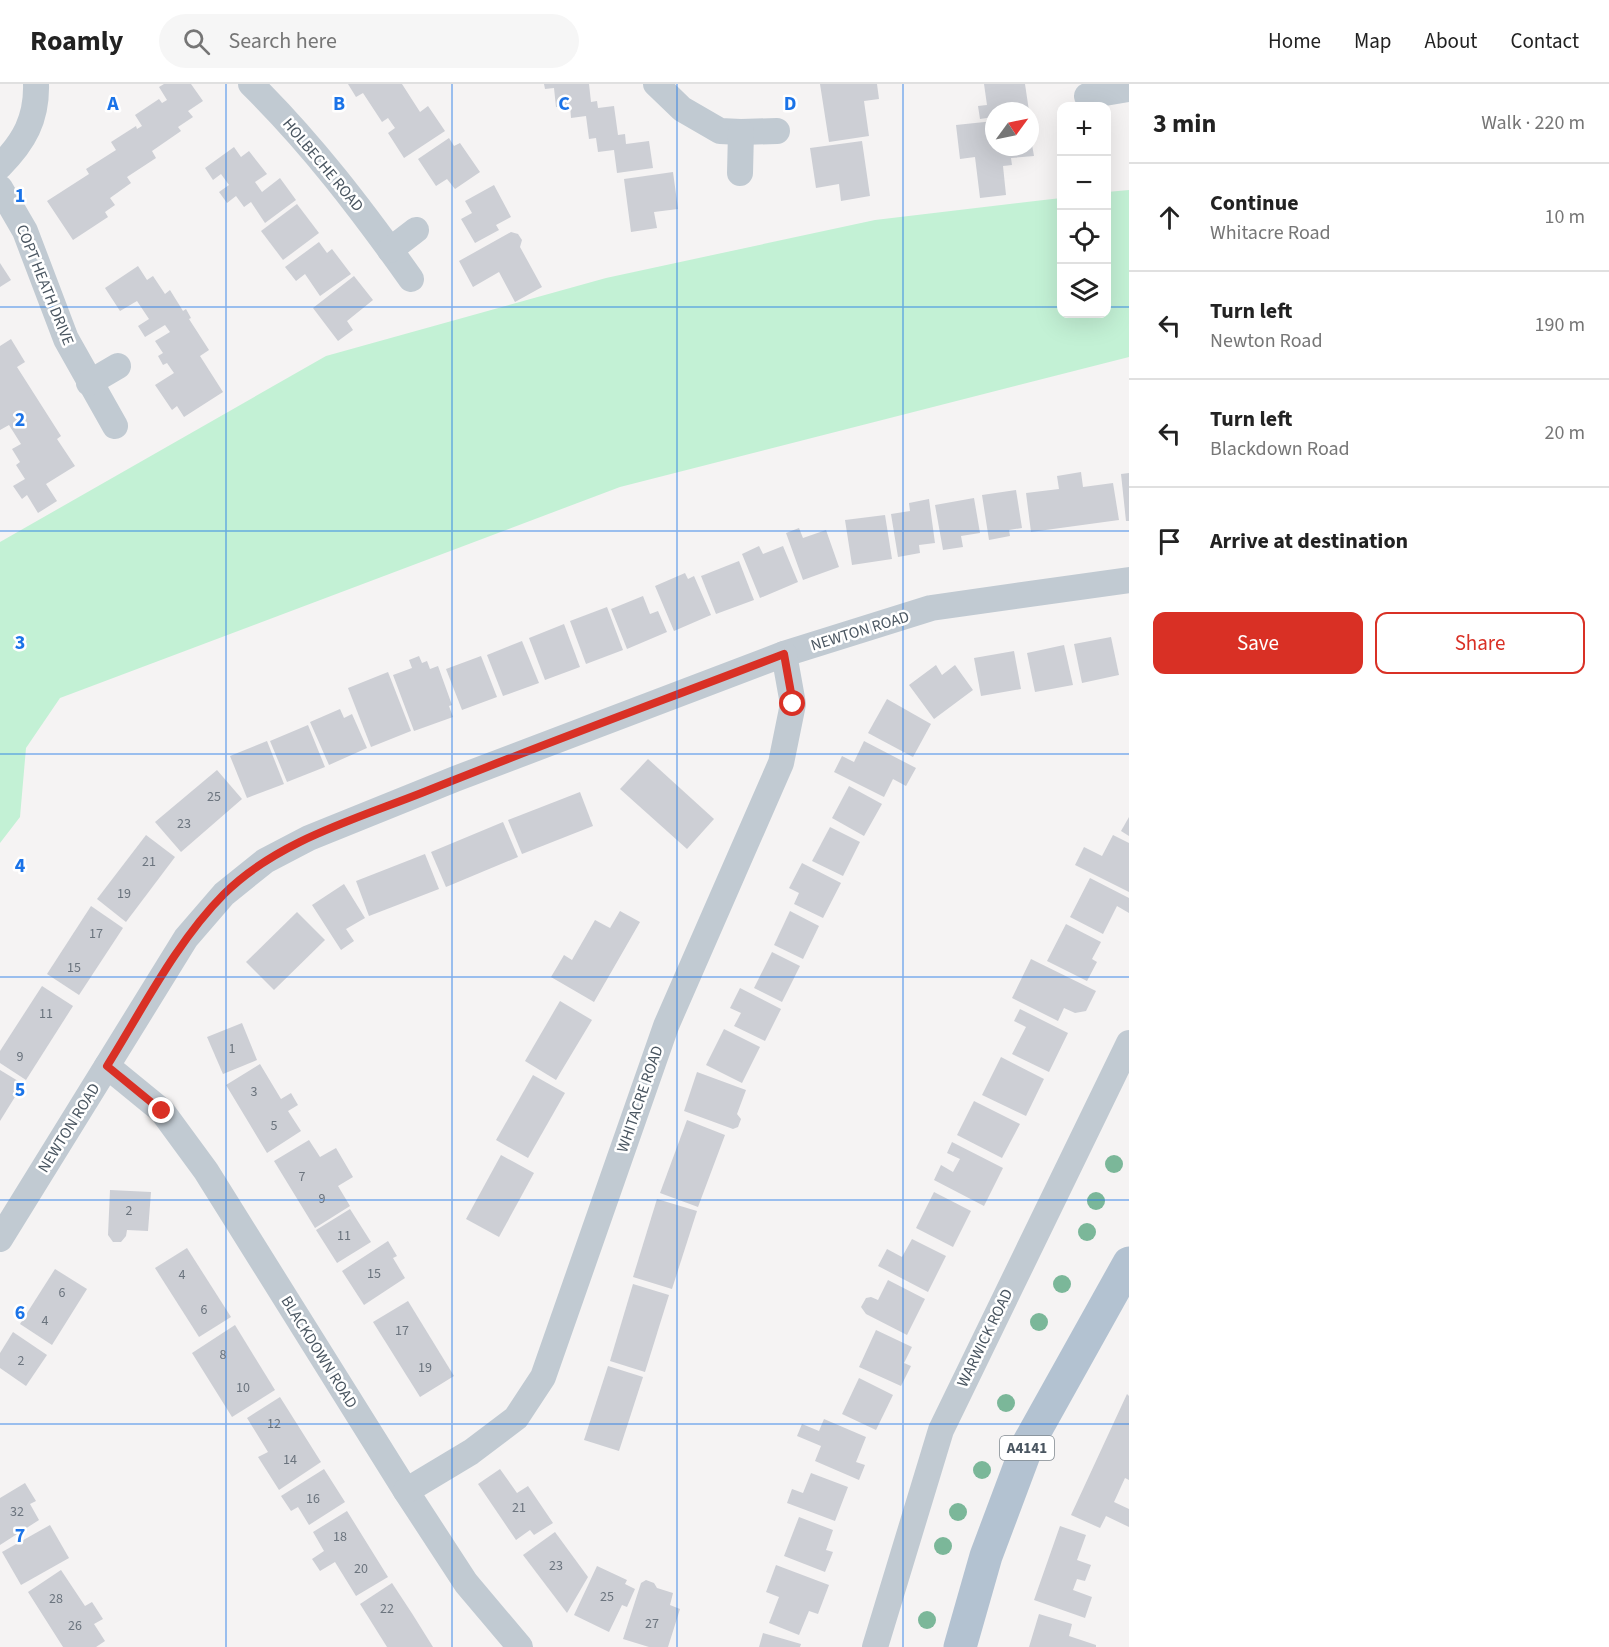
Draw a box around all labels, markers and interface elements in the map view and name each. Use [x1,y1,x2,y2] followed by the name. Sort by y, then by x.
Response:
[159,14,579,68] search box
[30,21,123,61] text: Roamly
[180,25,213,58] icon: search
[228,25,337,57] text: Search here
[1268,26,1321,56] text: Home
[1354,26,1392,56] text: Map
[1425,26,1477,56] text: About
[1510,26,1579,56] text: Contact
[106,90,119,118] text: A
[333,90,345,118] text: B
[558,90,570,118] text: C
[784,90,796,118] text: D
[985,102,1039,156] north arrow
[1057,102,1111,318] map controls
[1057,102,1111,156] button: +
[1153,105,1216,142] text: 3 min
[1481,109,1585,137] text: Walk · 220 m
[277,114,369,217] street label: HOLBECHE ROAD
[1057,156,1111,210] button: −
[15,182,25,210] text: 1
[1210,187,1299,219] text: Continue
[1153,201,1186,234] icon: ahead
[1545,203,1585,231] text: 10 m
[1057,210,1111,264] button: locate
[1210,219,1331,247] text: Whitacre Road
[11,221,79,349] street label: COPT HEATH DRIVE
[1057,264,1111,318] button: layers
[1210,295,1292,327] text: Turn left
[1153,309,1186,342] icon: left
[1535,311,1585,339] text: 190 m
[1210,327,1323,355] text: Newton Road
[1210,403,1292,435] text: Turn left
[15,406,25,434] text: 2
[1153,417,1186,450] icon: left
[1545,419,1585,447] text: 20 m
[1210,435,1350,463] text: Blackdown Road
[1153,525,1186,558] icon: arrive
[1210,525,1408,557] text: Arrive at destination
[808,606,912,656] street label: NEWTON ROAD
[1153,612,1363,674] button: Save
[1375,612,1585,674] button: Share
[15,629,25,657] text: 3
[779,690,805,716] route start
[207,787,221,807] house number: 25
[177,814,191,834] house number: 23
[15,852,26,880] text: 4
[142,852,156,872] house number: 21
[117,884,131,904] house number: 19
[89,924,103,944] house number: 17
[67,958,81,978] house number: 15
[39,1004,53,1024] house number: 11
[229,1039,236,1059] house number: 1
[611,1042,669,1155] street label: WHITACRE ROAD
[17,1047,24,1067] house number: 9
[15,1076,25,1104] text: 5
[33,1079,105,1177] street label: NEWTON ROAD
[251,1082,258,1102] house number: 3
[148,1097,174,1123] route end
[271,1116,278,1136] house number: 5
[299,1167,306,1187] house number: 7
[319,1189,326,1209] house number: 9
[126,1201,133,1221] house number: 2
[337,1226,351,1246] house number: 11
[367,1264,381,1284] house number: 15
[179,1265,186,1285] house number: 4
[59,1283,66,1303] house number: 6
[952,1285,1018,1391] street label: WARWICK ROAD
[276,1292,363,1413] street label: BLACKDOWN ROAD
[15,1299,25,1327] text: 6
[201,1300,208,1320] house number: 6
[42,1311,49,1331] house number: 4
[395,1321,409,1341] house number: 17
[220,1345,227,1365] house number: 8
[18,1351,25,1371] house number: 2
[418,1358,432,1378] house number: 19
[236,1378,250,1398] house number: 10
[267,1414,281,1434] house number: 12
[1000,1436,1054,1460] road number: A4141
[283,1450,297,1470] house number: 14
[306,1489,320,1509] house number: 16
[512,1498,526,1518] house number: 21
[10,1502,24,1522] house number: 32
[15,1522,25,1550] text: 7
[333,1527,347,1547] house number: 18
[549,1556,563,1576] house number: 23
[354,1559,368,1579] house number: 20
[600,1587,614,1607] house number: 25
[49,1589,63,1609] house number: 28
[380,1599,394,1619] house number: 22
[645,1614,659,1634] house number: 27
[68,1616,82,1636] house number: 26

